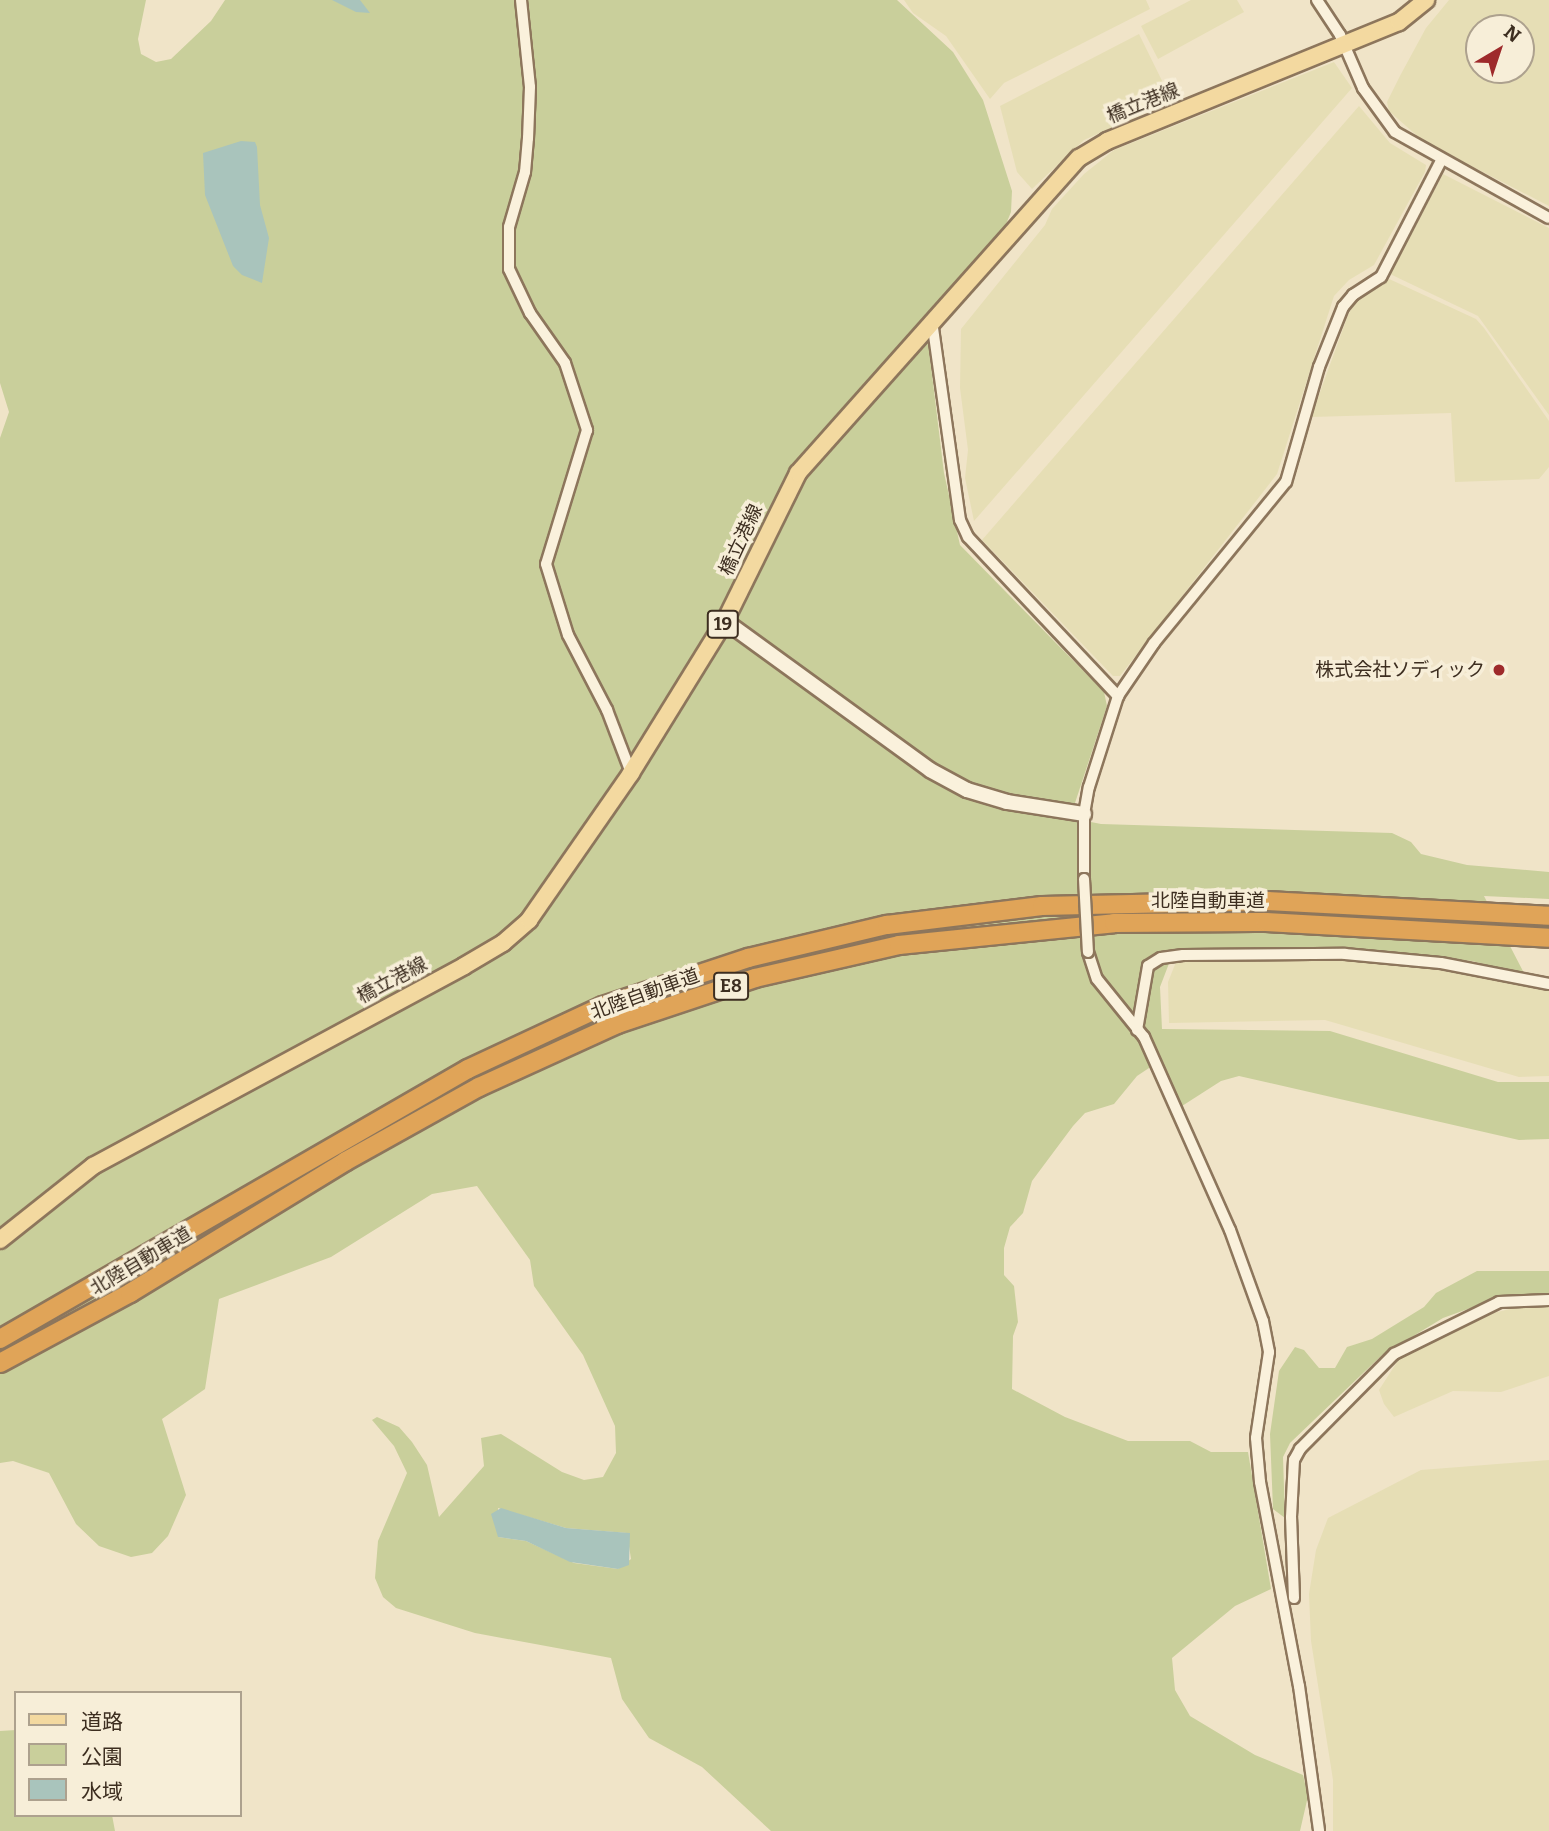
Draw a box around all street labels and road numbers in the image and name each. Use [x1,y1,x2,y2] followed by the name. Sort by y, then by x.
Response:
[1103,78,1183,128] street label: 橋立港線
[715,501,767,579] street label: 橋立港線
[706,610,740,638] road number: 19
[1151,890,1265,912] street label: 北陸自動車道
[353,952,431,1008] street label: 橋立港線
[588,964,702,1024] street label: 北陸自動車道
[712,972,750,1001] road number: E8
[86,1222,196,1300] street label: 北陸自動車道

